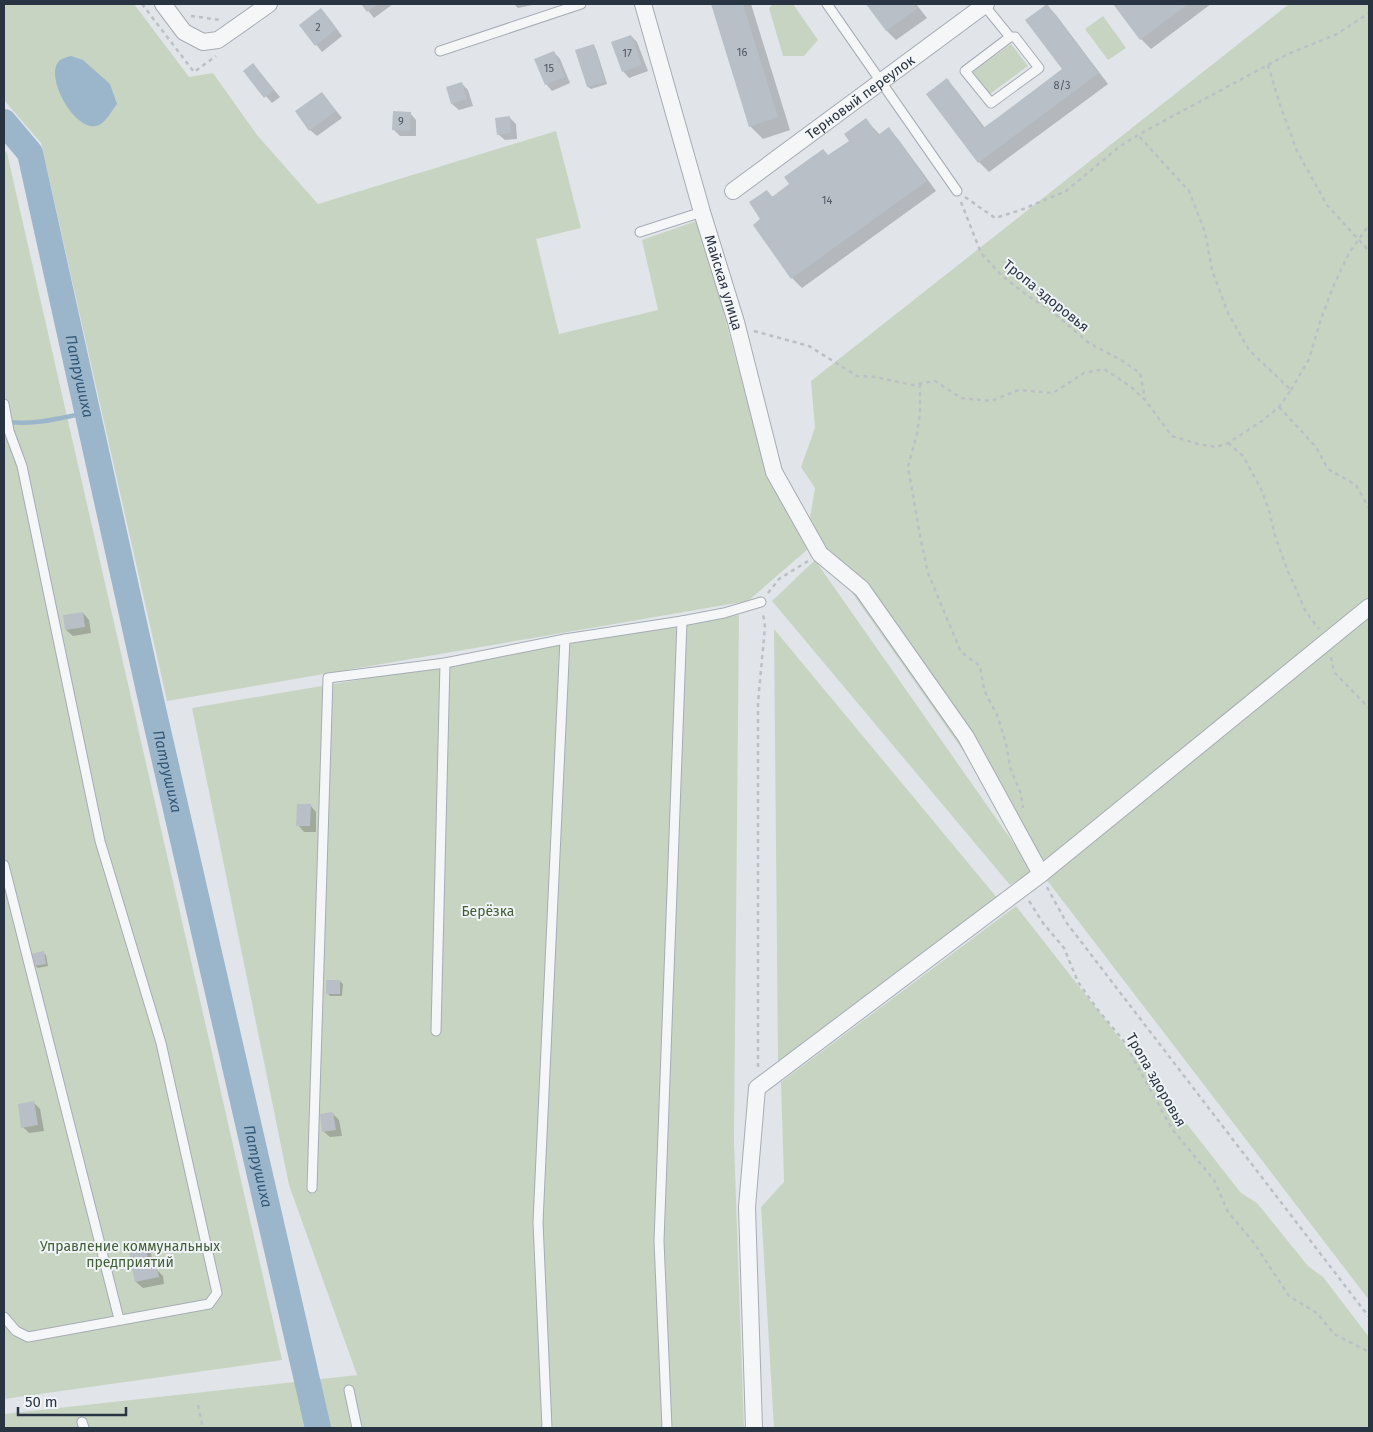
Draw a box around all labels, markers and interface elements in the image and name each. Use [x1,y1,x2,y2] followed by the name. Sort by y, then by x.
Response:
[315,21,321,34] house number: 2
[737,46,747,59] house number: 16
[622,47,632,60] house number: 17
[802,51,919,143] street label: Терновый переулок
[544,62,555,75] house number: 15
[1054,79,1070,92] house number: 8/3
[398,115,404,128] house number: 9
[822,194,832,207] house number: 14
[701,233,746,332] street label: Майская улица
[1000,256,1092,336] street label: Тропа здоровья
[61,333,97,419] water label: Патрушиха
[149,728,186,815] water label: Патрушиха
[461,903,515,920] park label: Берёзка
[1122,1030,1190,1130] street label: Тропа здоровья
[240,1123,276,1209] water label: Патрушиха
[40,1238,220,1271] park label: Управление коммунальных предприятий
[18,1384,125,1416] scale bar
[25,1393,58,1411] text: 50 m

